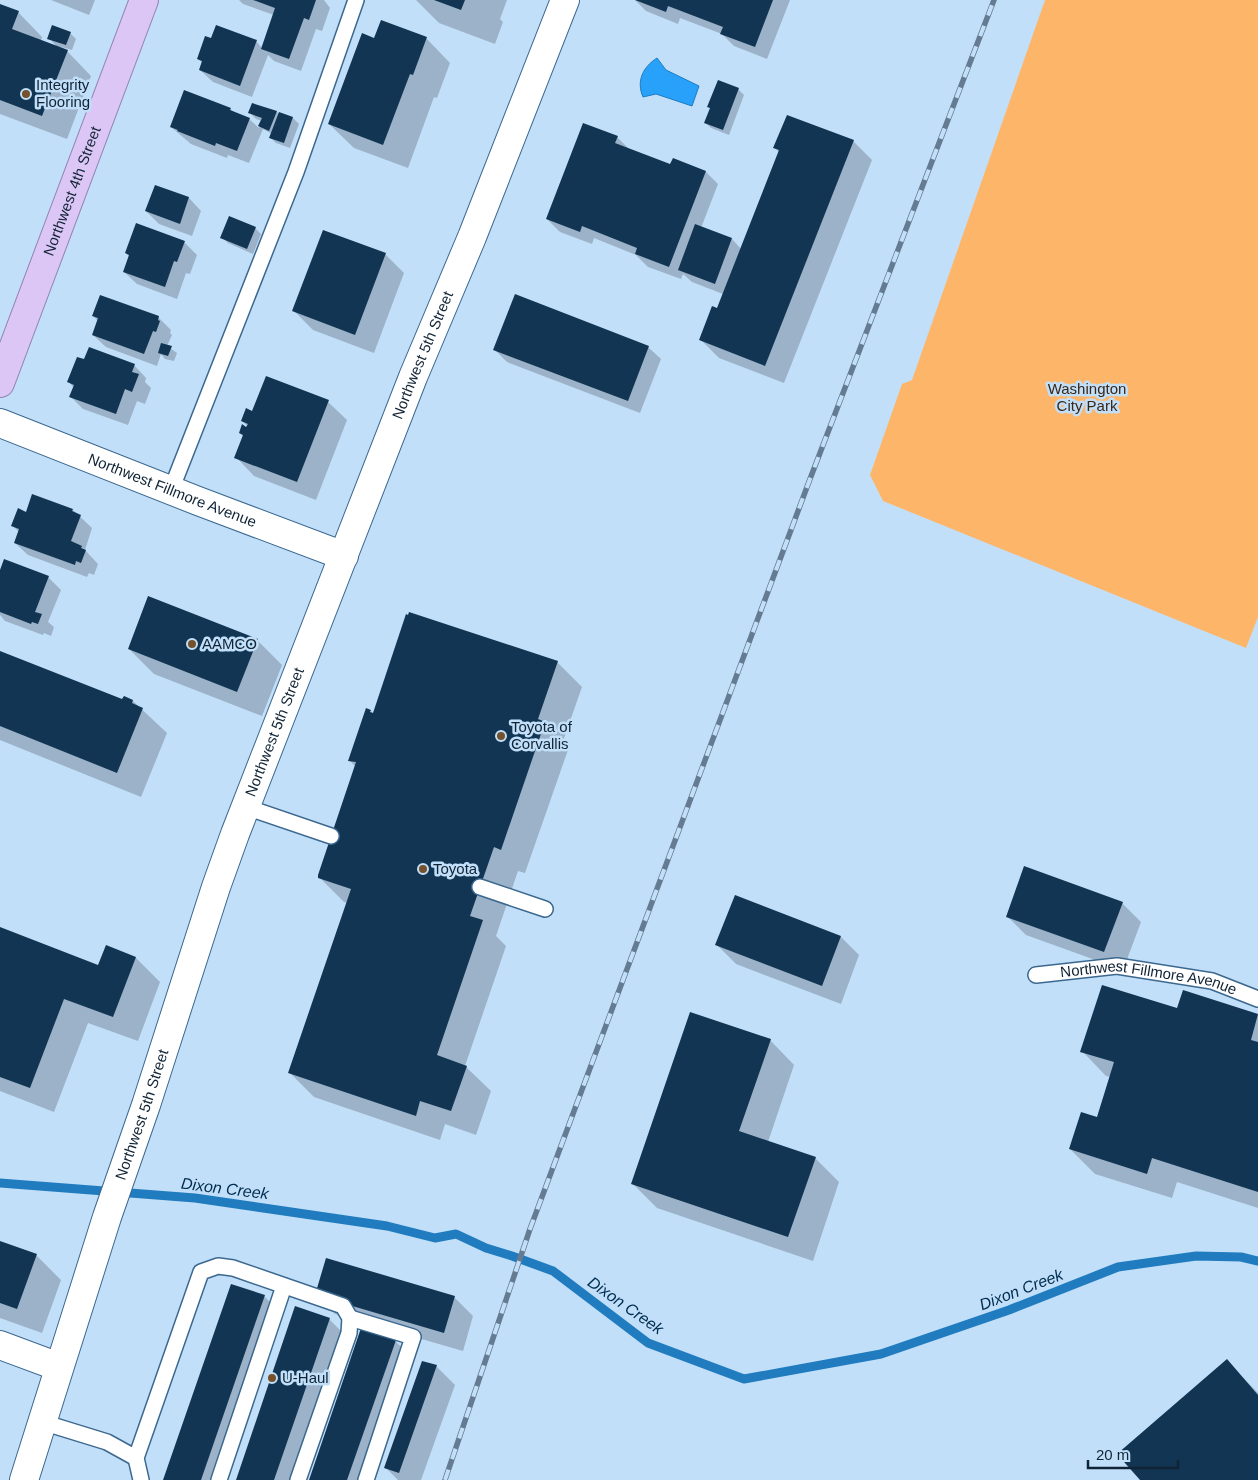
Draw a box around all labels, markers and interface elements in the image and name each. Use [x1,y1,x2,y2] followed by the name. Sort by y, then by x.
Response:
[36,76,90,110] place label: Integrity Flooring
[20,88,32,100] marker: Integrity Flooring
[40,123,104,258] street label: Northwest 4th Street
[388,288,457,421] street label: Northwest 5th Street
[1048,380,1126,414] park label: Washington City Park
[86,450,259,530] street label: Northwest Fillmore Avenue
[202,635,257,652] place label: AAMCO
[186,638,198,650] marker: AAMCO
[241,664,307,799] street label: Northwest 5th Street
[511,718,573,752] place label: Toyota of Corvallis
[495,730,507,742] marker: Toyota of Corvallis
[433,860,478,877] place label: Toyota
[417,863,429,875] marker: Toyota
[1059,957,1239,998] street label: Northwest Fillmore Avenue
[112,1046,172,1182] street label: Northwest 5th Street
[180,1175,271,1202] water label: Dixon Creek
[977,1265,1066,1313] water label: Dixon Creek
[585,1273,667,1338] water label: Dixon Creek
[282,1369,329,1386] place label: U-Haul
[266,1372,278,1384] marker: U-Haul
[1088,1438,1178,1470] scale bar
[1096,1446,1129,1463] text: 20 m

